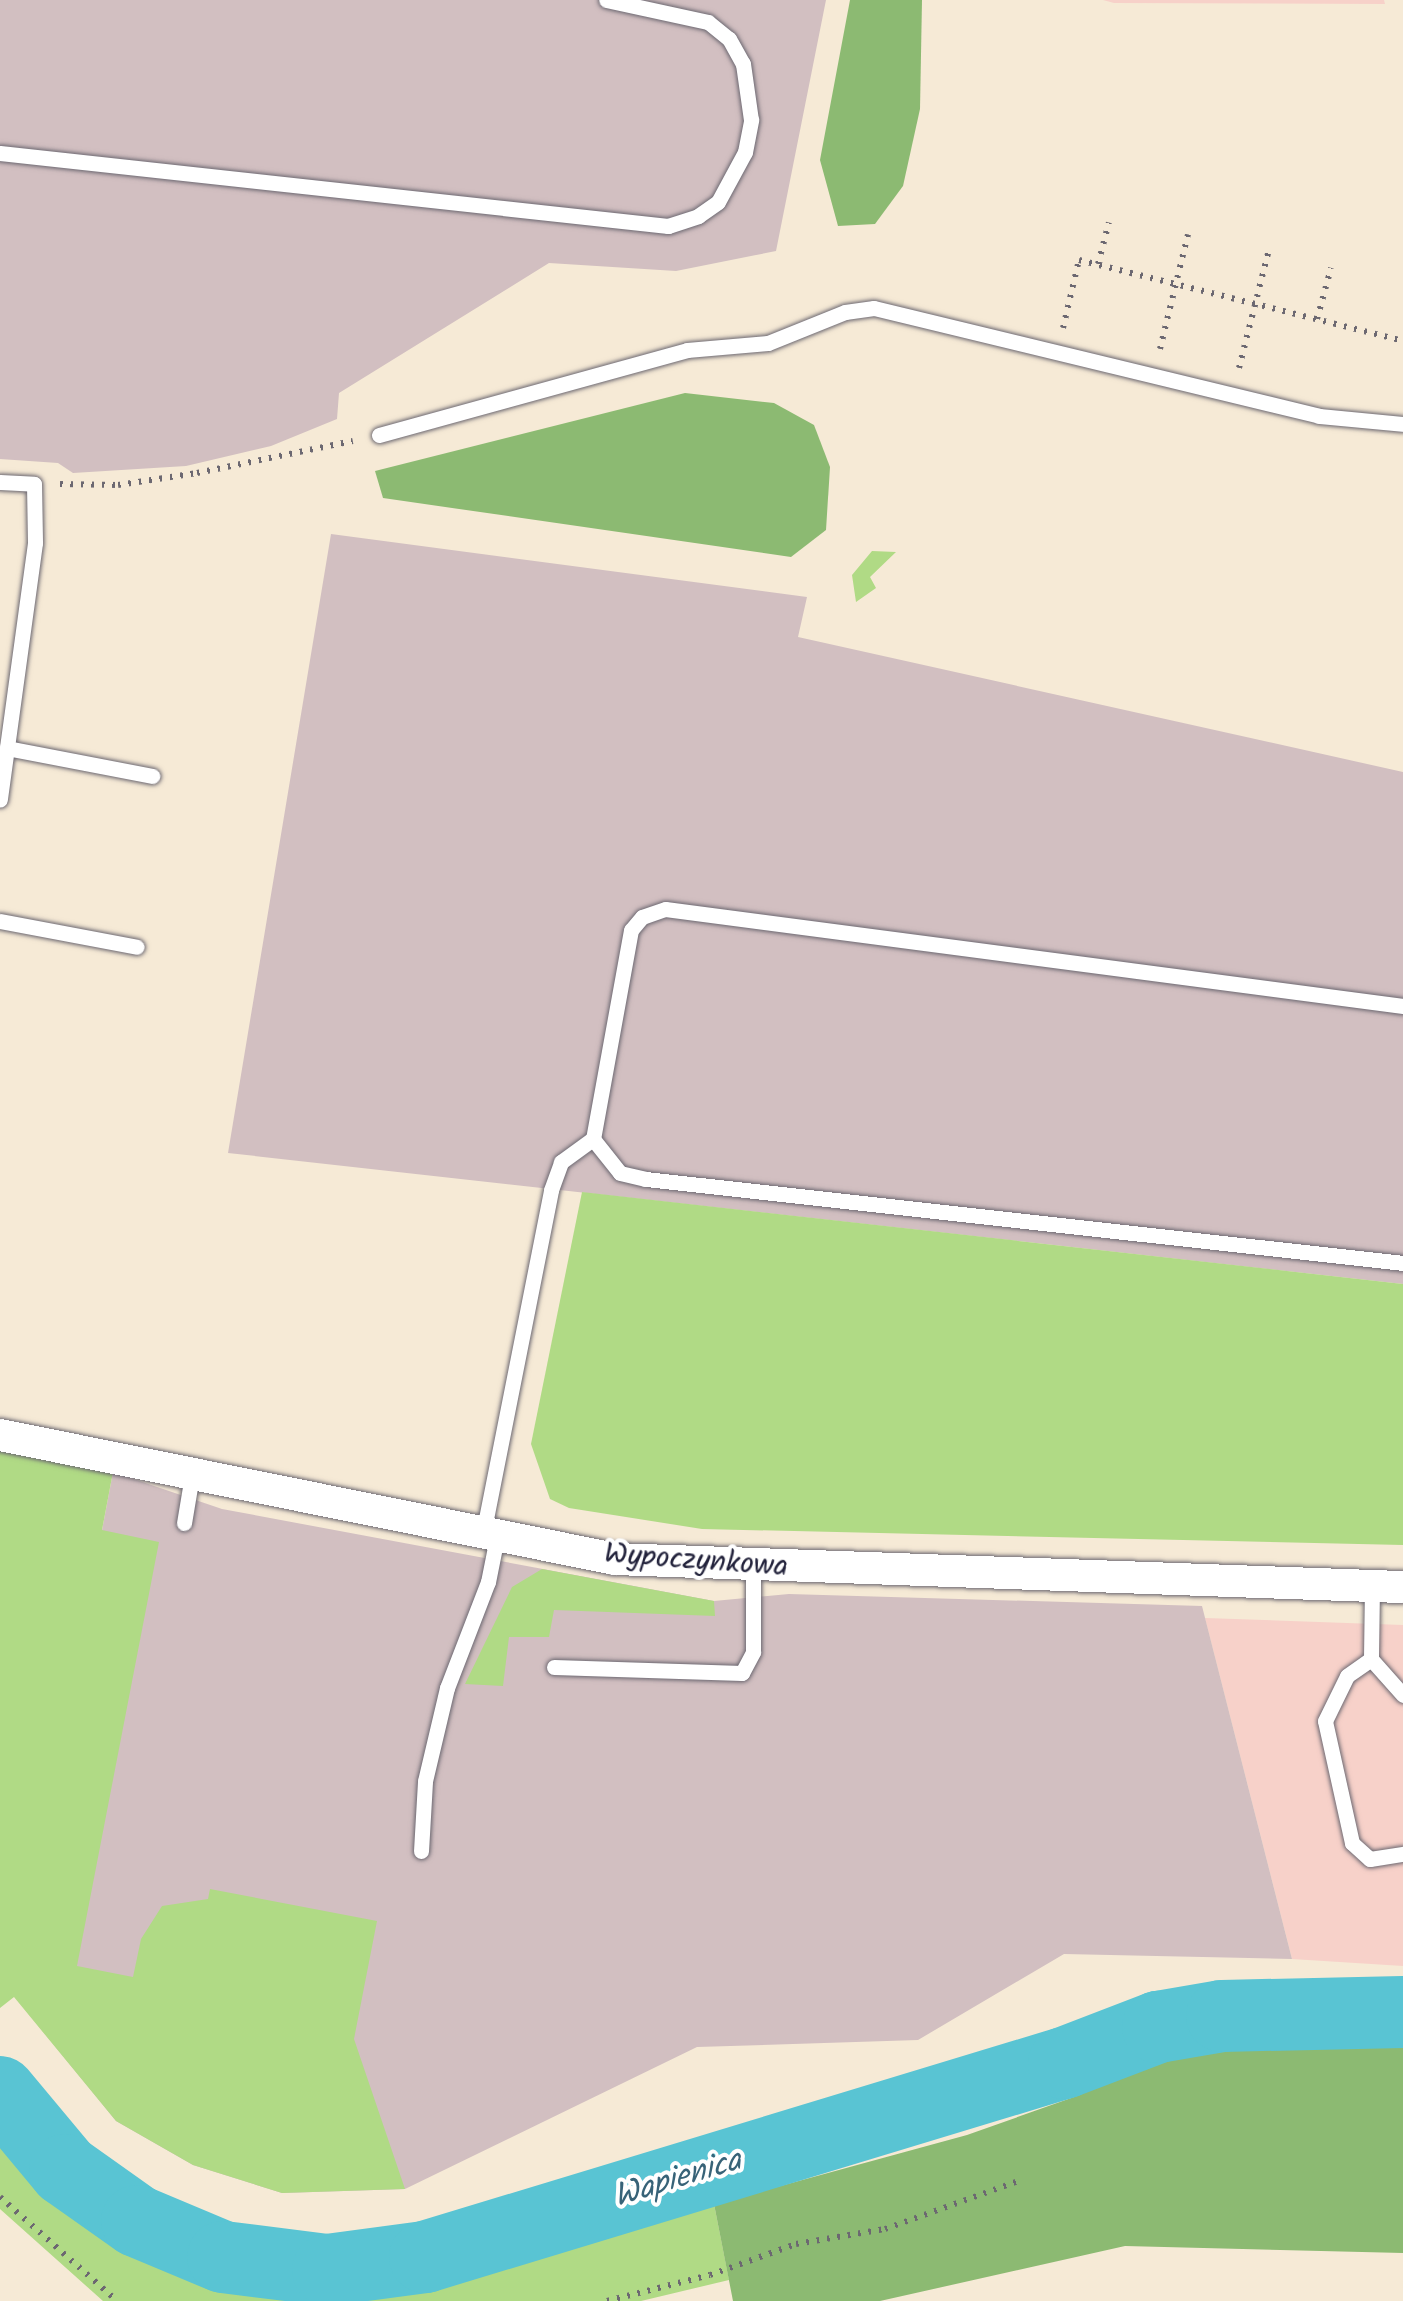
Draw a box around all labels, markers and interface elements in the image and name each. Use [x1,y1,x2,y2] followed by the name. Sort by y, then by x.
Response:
[603,1537,789,1585] street label: Wypoczynkowa
[610,2142,746,2218] water label: Wapienica

